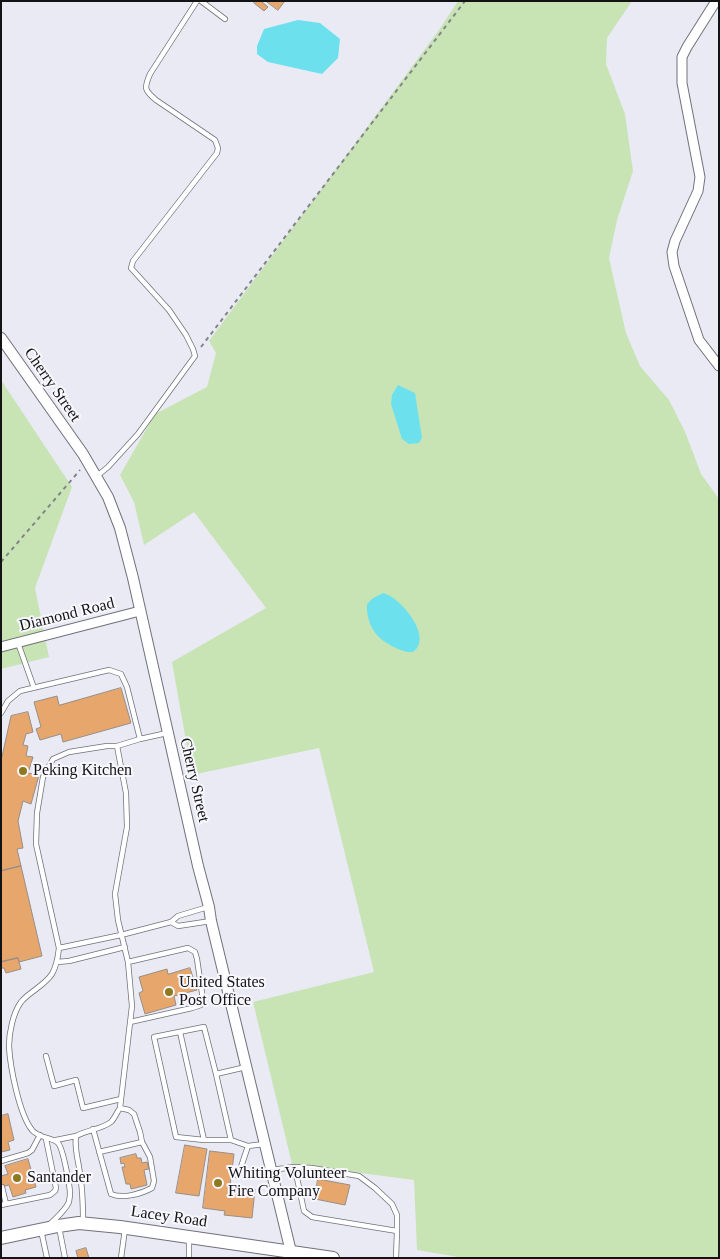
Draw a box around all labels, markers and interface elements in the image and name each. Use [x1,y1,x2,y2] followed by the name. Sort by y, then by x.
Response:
[20,344,84,426] street label: Cherry Street
[17,594,117,636] street label: Diamond Road
[175,736,213,824] street label: Cherry Street
[33,761,132,781] place label: Peking Kitchen
[17,765,29,777] marker: Peking Kitchen
[179,973,265,1011] place label: United States Post Office
[163,986,175,998] marker: United States Post Office
[228,1164,346,1202] place label: Whiting Volunteer Fire Company
[27,1168,91,1188] place label: Santander
[11,1172,23,1184] marker: Santander
[212,1177,224,1189] marker: Whiting Volunteer Fire Company
[130,1202,208,1232] street label: Lacey Road

